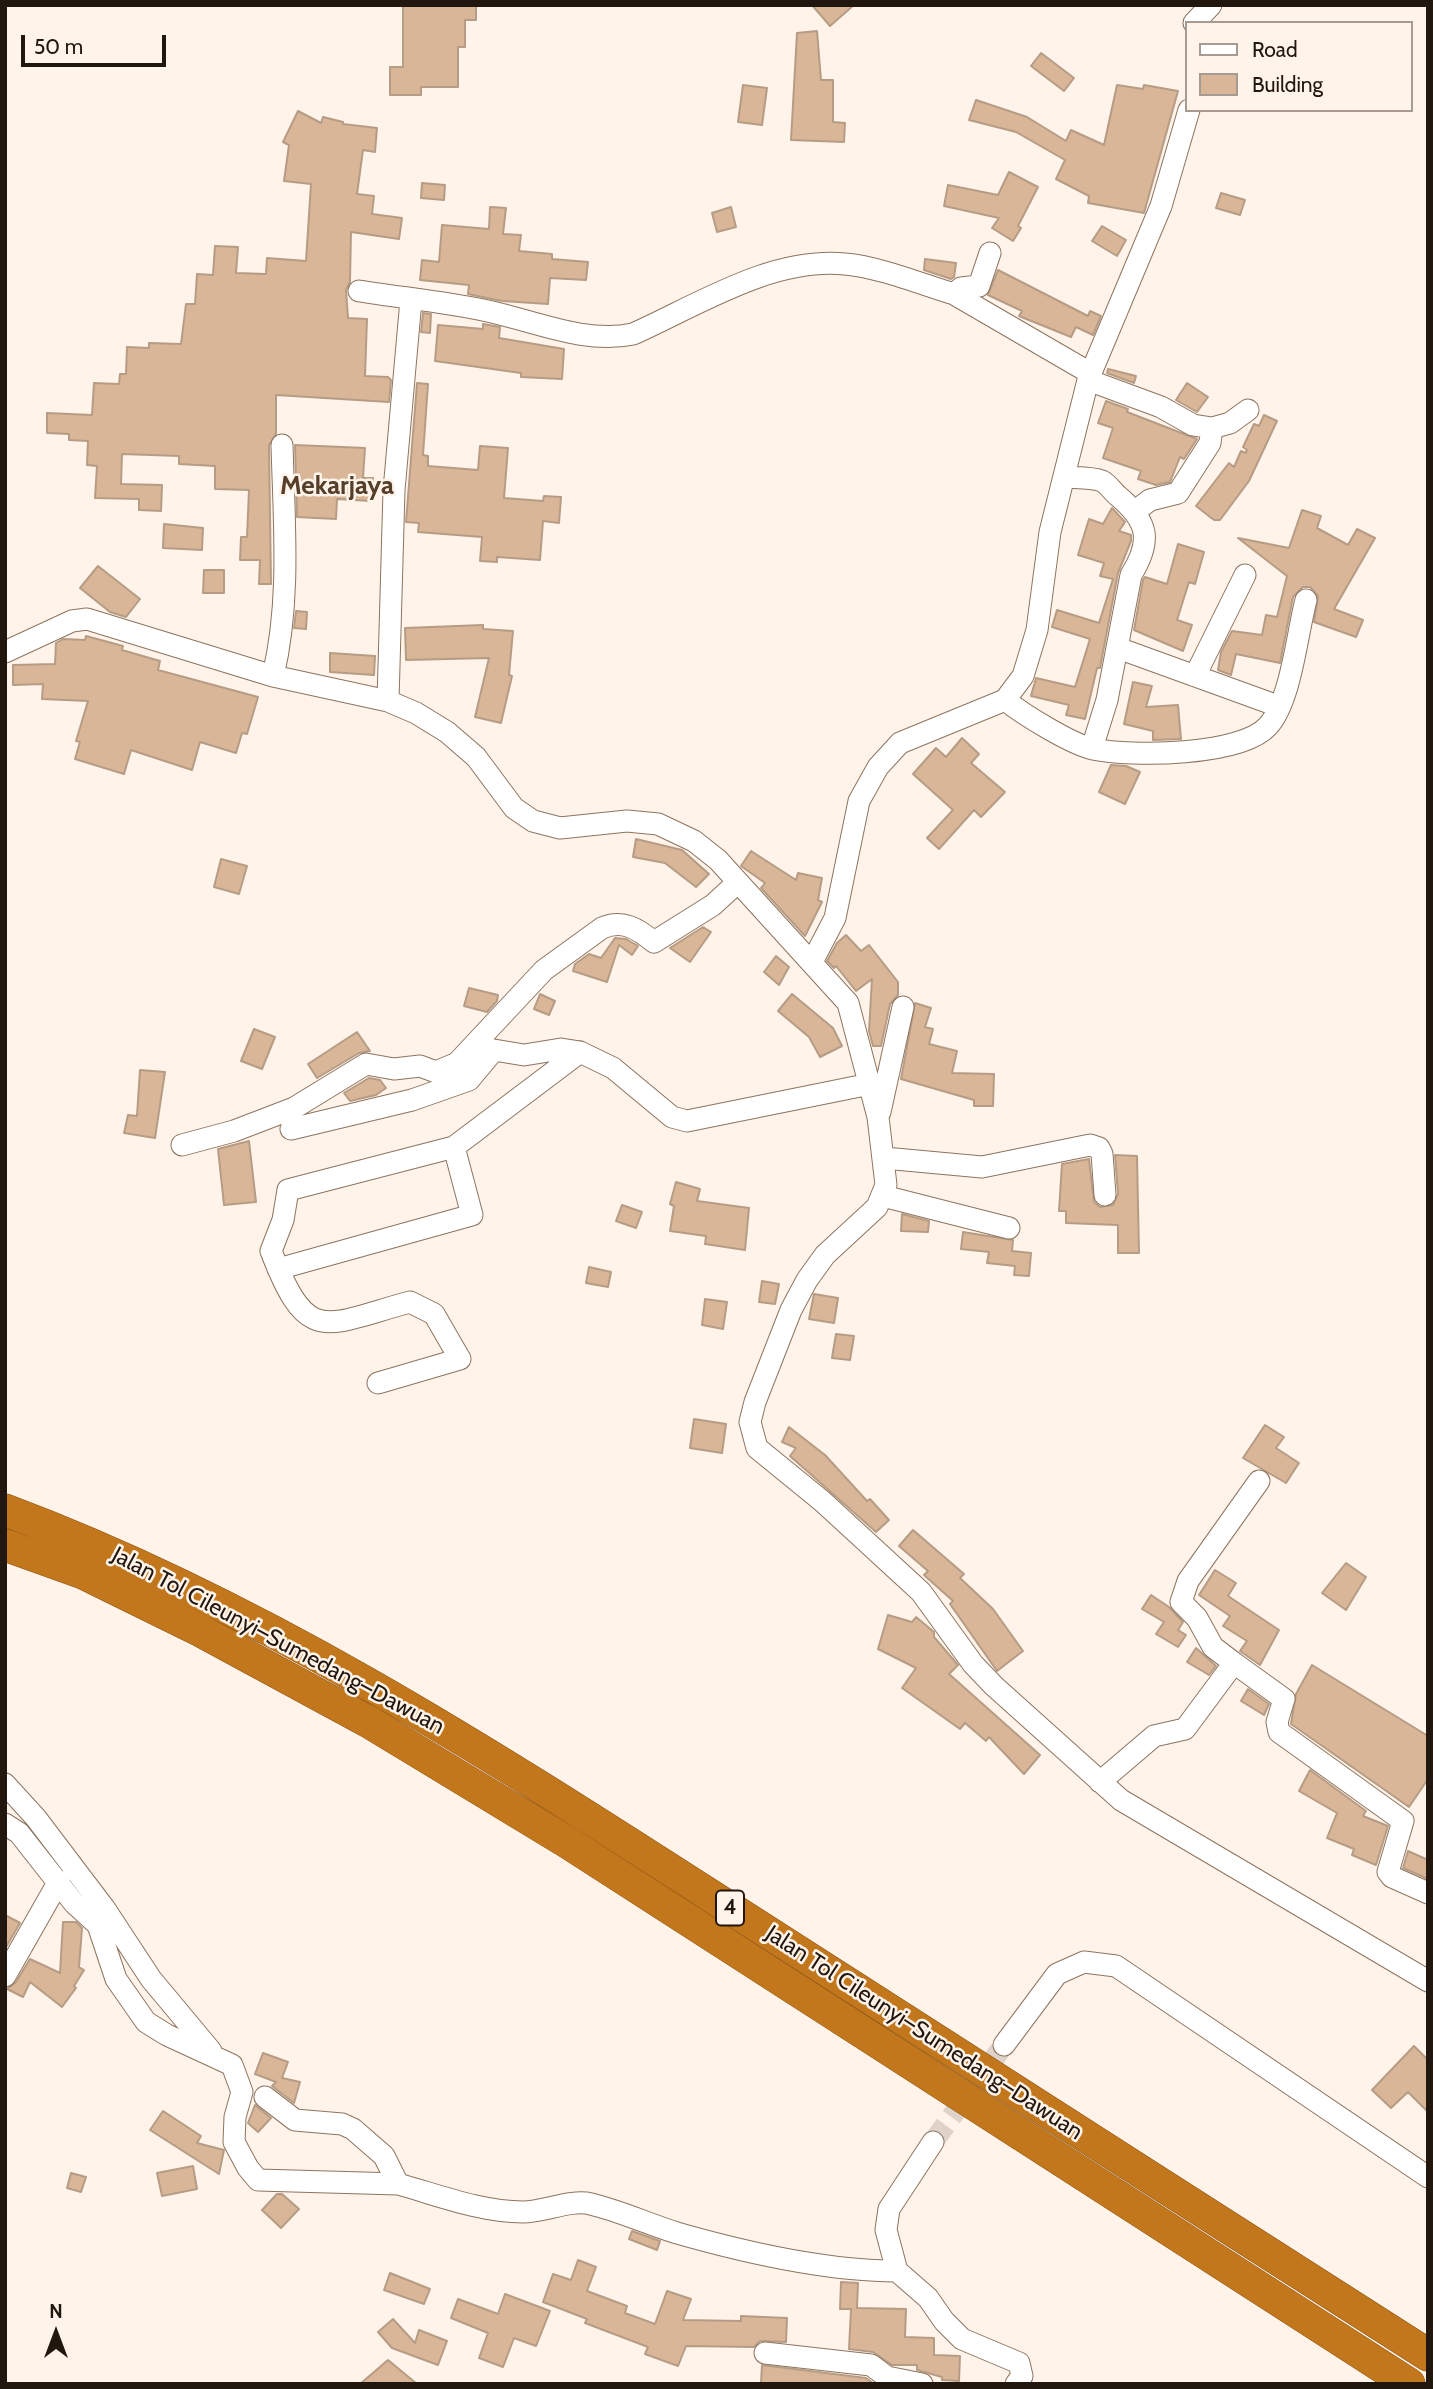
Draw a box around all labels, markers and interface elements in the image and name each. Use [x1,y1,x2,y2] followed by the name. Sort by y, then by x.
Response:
[24,21,170,65] scale bar
[1184,21,1412,112] legend
[34,34,83,59] text: 50 m
[1252,37,1298,62] text: Road
[1252,72,1323,97] text: Building
[280,470,394,502] district label: Mekarjaya
[107,1541,449,1741] street label: Jalan Tol Cileunyi–Sumedang–Dawuan
[716,1890,744,1926] road number: 4
[760,1920,1088,2146] street label: Jalan Tol Cileunyi–Sumedang–Dawuan
[21,2298,91,2368] north arrow
[49,2300,63,2323] text: N

